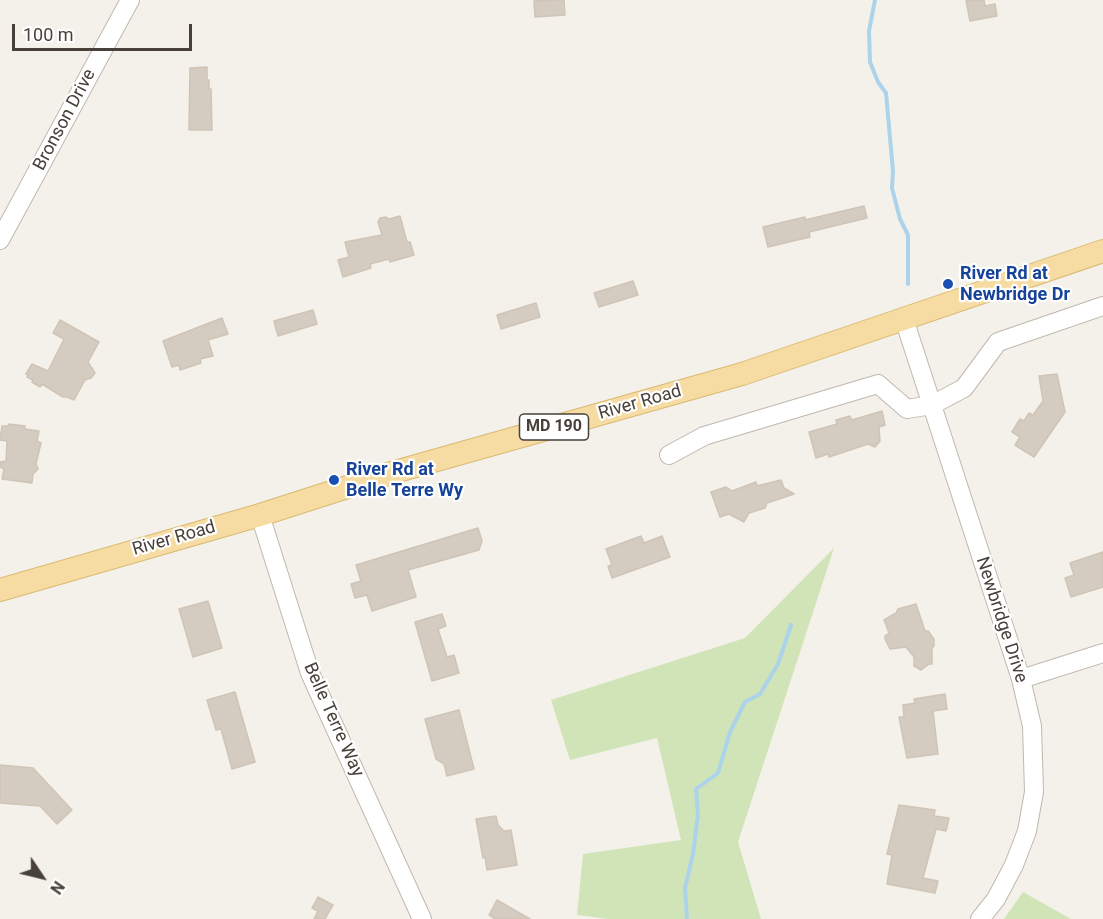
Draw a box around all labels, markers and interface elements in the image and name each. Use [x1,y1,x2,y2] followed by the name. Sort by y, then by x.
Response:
[15,12,195,50] scale bar
[23,24,74,45] text: 100 m
[29,66,101,174] street label: Bronson Drive
[960,263,1070,306] place label: River Rd at Newbridge Dr
[941,277,955,291] marker: River Rd at Newbridge Dr
[596,381,684,425] street label: River Road
[520,414,588,440] road number: MD 190
[346,459,463,502] place label: River Rd at Belle Terre Wy
[327,473,341,487] marker: River Rd at Belle Terre Wy
[130,517,218,561] street label: River Road
[970,554,1032,686] street label: Newbridge Drive
[298,659,368,781] street label: Belle Terre Way
[12,847,72,907] north arrow
[46,878,68,898] text: N

